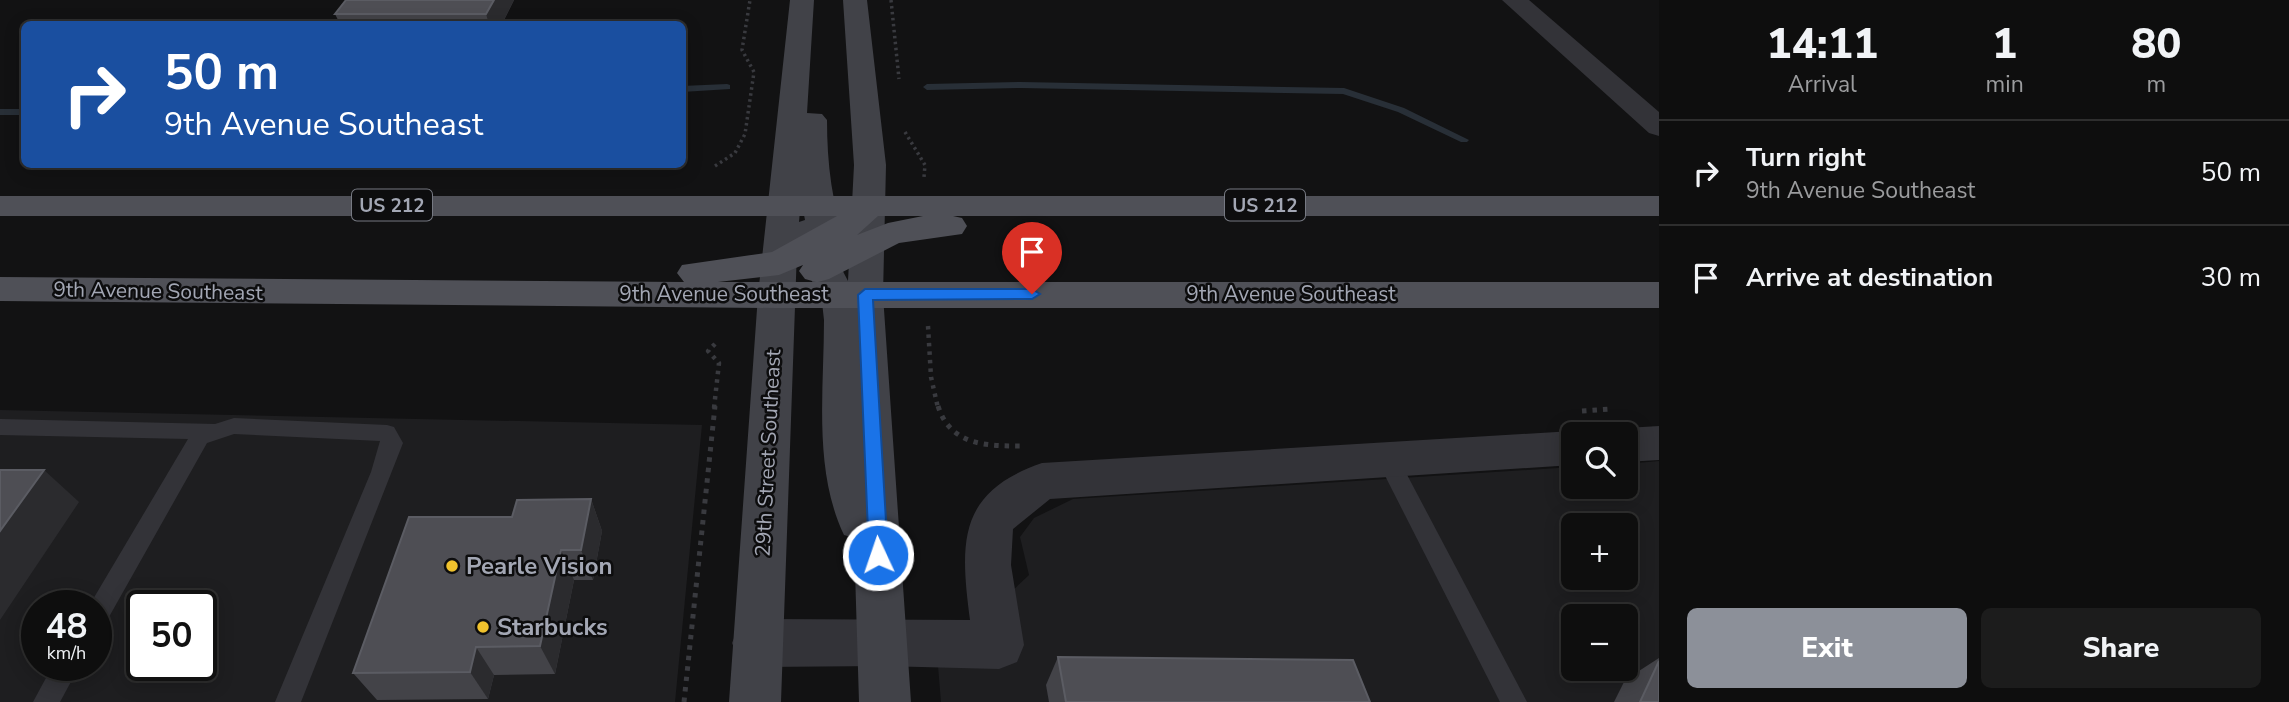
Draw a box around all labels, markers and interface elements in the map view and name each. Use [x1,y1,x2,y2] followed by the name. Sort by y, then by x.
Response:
[1766,16,1878,73] text: 14:11
[1992,16,2017,73] text: 1
[2131,16,2182,73] text: 80
[164,39,279,106] text: 50 m
[49,49,140,140] icon: right
[1788,69,1857,100] text: Arrival
[1986,69,2024,100] text: min
[2146,69,2166,100] text: m
[164,103,483,146] text: 9th Avenue Southeast
[1746,140,1865,175] text: Turn right
[1687,154,1725,192] icon: right
[2201,155,2261,190] text: 50 m
[1746,175,1975,206] text: 9th Avenue Southeast
[352,190,432,220] road number: US 212
[1225,190,1305,220] road number: US 212
[1002,222,1062,294] pin
[1013,233,1051,271] icon: arrive
[1687,259,1725,297] icon: arrive
[1746,260,1993,295] text: Arrive at destination
[2201,260,2261,295] text: 30 m
[53,275,264,307] street label: 9th Avenue Southeast
[619,280,829,308] street label: 9th Avenue Southeast
[1186,280,1396,308] street label: 9th Avenue Southeast
[749,348,787,558] street label: 29th Street Southeast
[1561,422,1638,681] map controls
[1561,422,1638,499] button: search
[1561,513,1638,590] button: +
[841,518,915,592] position arrow
[466,550,613,582] place label: Pearle Vision
[444,558,460,574] marker: Pearle Vision
[126,590,217,681] speed limit sign: 50
[45,603,88,650] text: 48
[1561,604,1638,681] button: −
[1687,608,1967,688] button: Exit
[1981,608,2261,688] button: Share
[497,611,608,643] place label: Starbucks
[475,619,491,635] marker: Starbucks
[47,641,86,665] text: km/h

